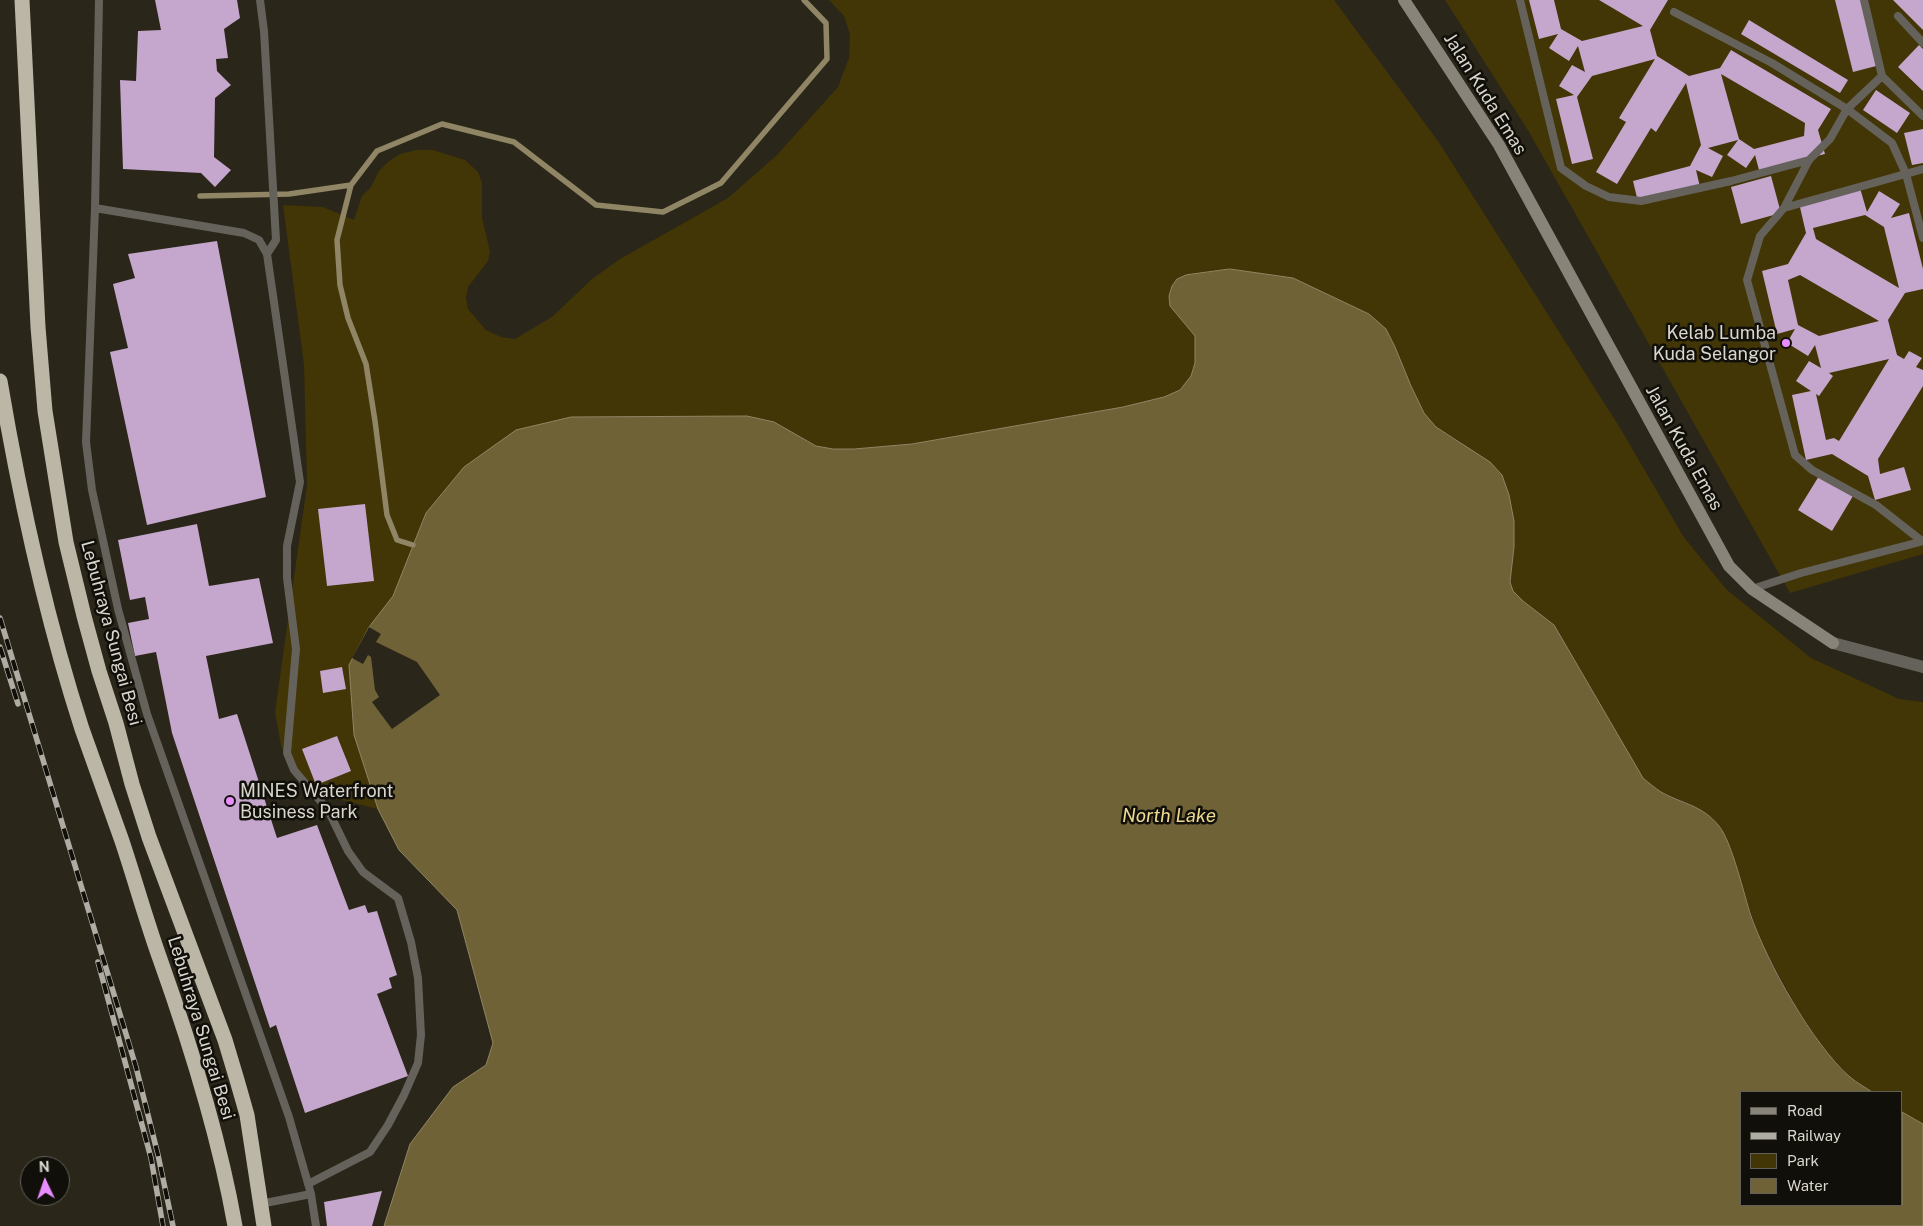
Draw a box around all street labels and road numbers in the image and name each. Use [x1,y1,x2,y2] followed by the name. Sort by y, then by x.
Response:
[1439,29,1531,159] street label: Jalan Kuda Emas
[1641,382,1727,514] street label: Jalan Kuda Emas
[76,538,146,728] street label: Lebuhraya Sungai Besi
[163,934,239,1122] street label: Lebuhraya Sungai Besi

